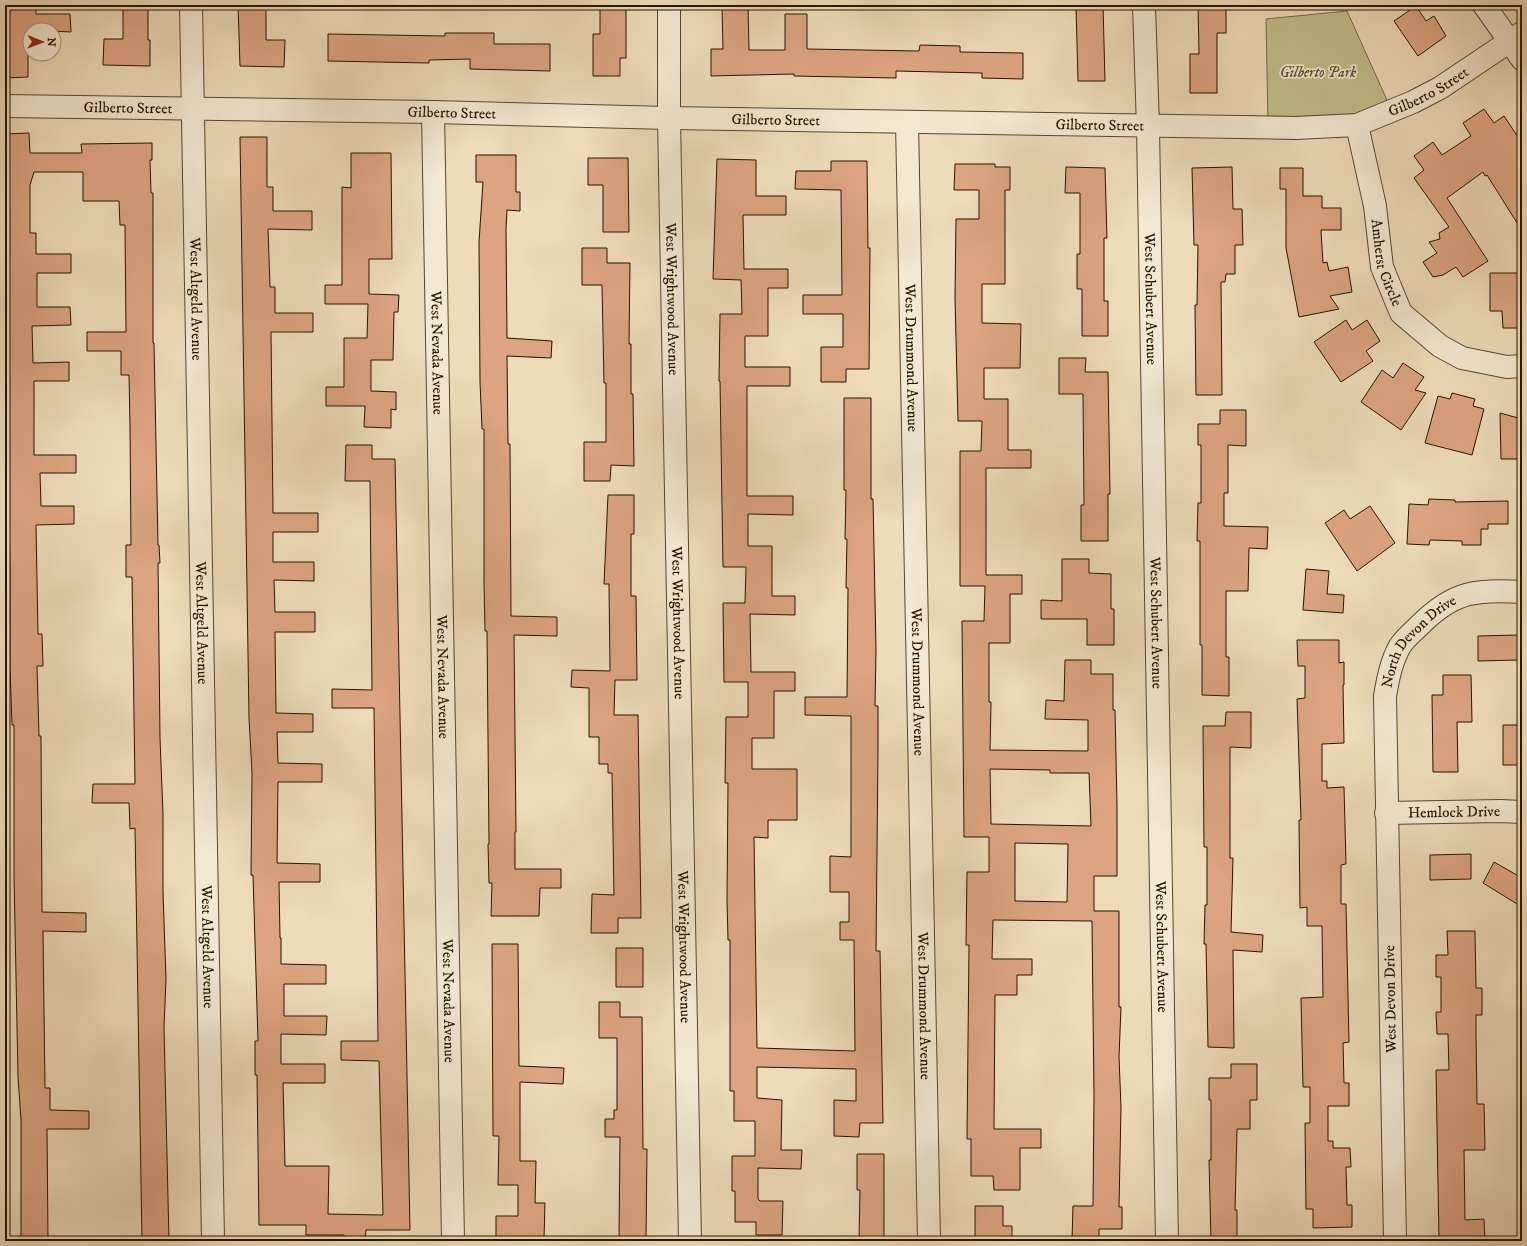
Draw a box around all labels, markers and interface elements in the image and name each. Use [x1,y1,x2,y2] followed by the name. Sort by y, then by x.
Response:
[22,22,62,62] north arrow
[44,38,58,47] text: N
[1280,63,1357,82] park label: Gilberto Park
[1385,63,1472,121] street label: Gilberto Street
[84,98,173,118] street label: Gilberto Street
[408,103,497,124] street label: Gilberto Street
[731,110,820,130] street label: Gilberto Street
[1055,115,1144,136] street label: Gilberto Street
[1367,218,1406,309] street label: Amherst Circle
[661,221,683,376] street label: West Wrightwood Avenue
[1140,232,1161,365] street label: West Schubert Avenue
[185,236,206,361] street label: West Altgeld Avenue
[900,283,922,432] street label: West Drummond Avenue
[426,290,447,415] street label: West Nevada Avenue
[667,545,689,699] street label: West Wrightwood Avenue
[1145,556,1167,689] street label: West Schubert Avenue
[191,560,212,685] street label: West Altgeld Avenue
[1378,591,1459,690] street label: North Devon Drive
[907,607,928,756] street label: West Drummond Avenue
[432,614,453,739] street label: West Nevada Avenue
[1408,802,1500,823] street label: Hemlock Drive
[673,869,695,1023] street label: West Wrightwood Avenue
[1151,880,1172,1013] street label: West Schubert Avenue
[197,884,218,1009] street label: West Altgeld Avenue
[913,931,935,1080] street label: West Drummond Avenue
[438,938,459,1063] street label: West Nevada Avenue
[1380,945,1401,1054] street label: West Devon Drive

